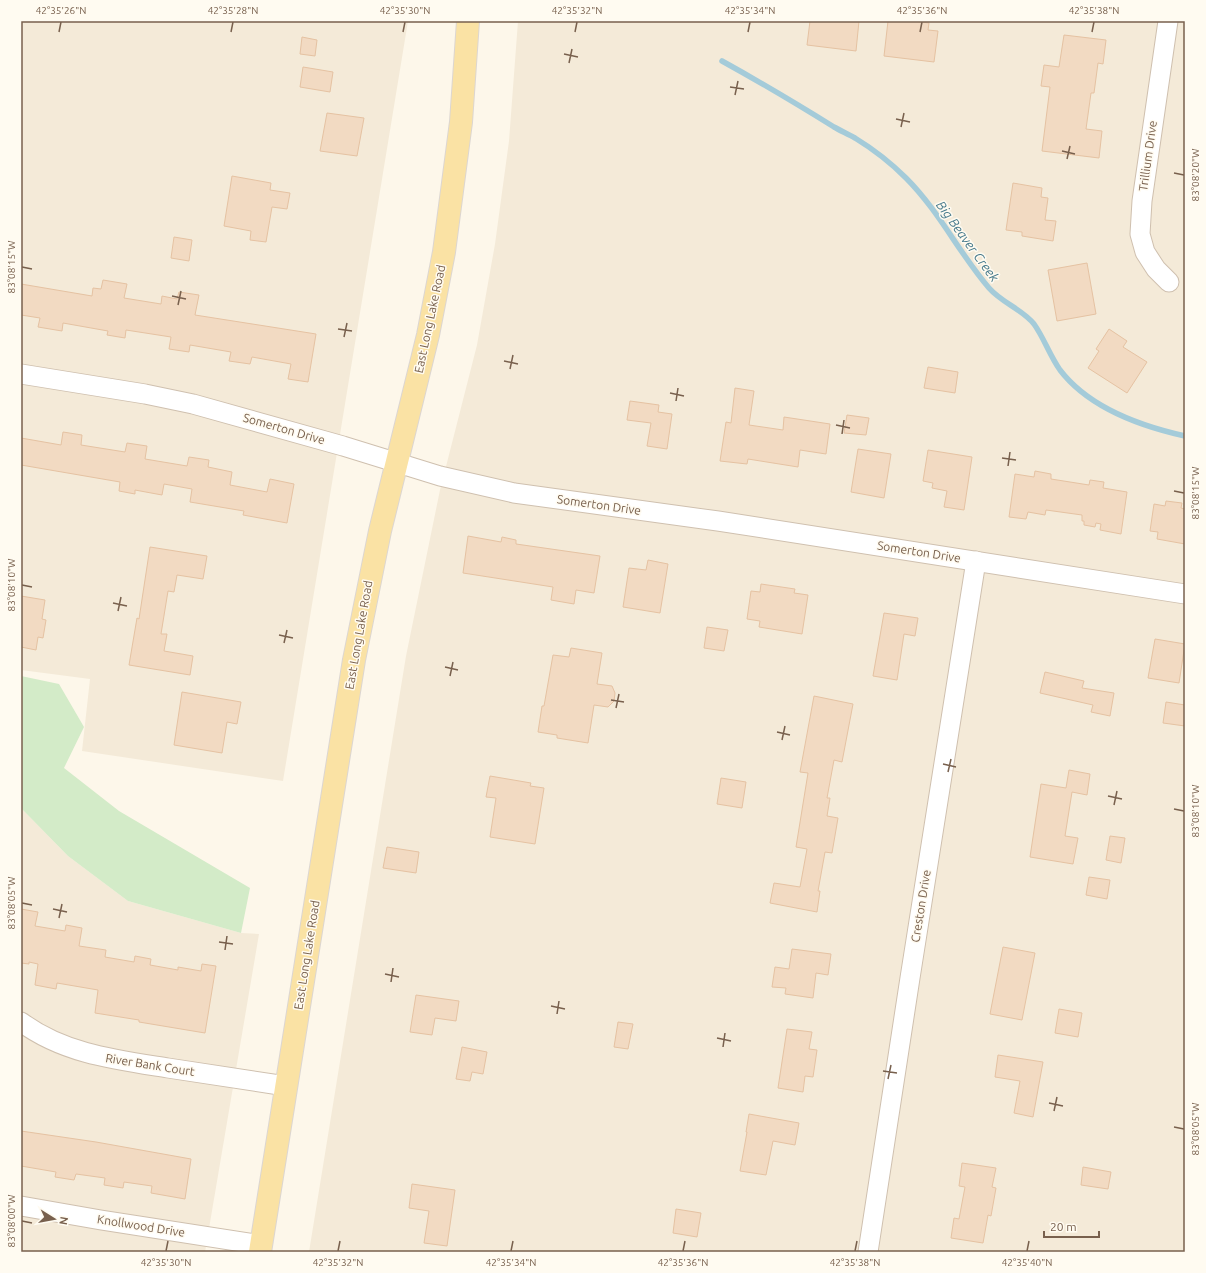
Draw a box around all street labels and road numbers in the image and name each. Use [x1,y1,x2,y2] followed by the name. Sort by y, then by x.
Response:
[1136,120,1159,192] street label: Trillium Drive
[412,264,447,374] street label: East Long Lake Road
[242,411,327,446] street label: Somerton Drive
[556,492,642,517] street label: Somerton Drive
[876,538,962,565] street label: Somerton Drive
[343,579,374,690] street label: East Long Lake Road
[908,869,933,943] street label: Creston Drive
[291,899,322,1010] street label: East Long Lake Road
[105,1051,196,1078] street label: River Bank Court
[96,1212,186,1239] street label: Knollwood Drive

